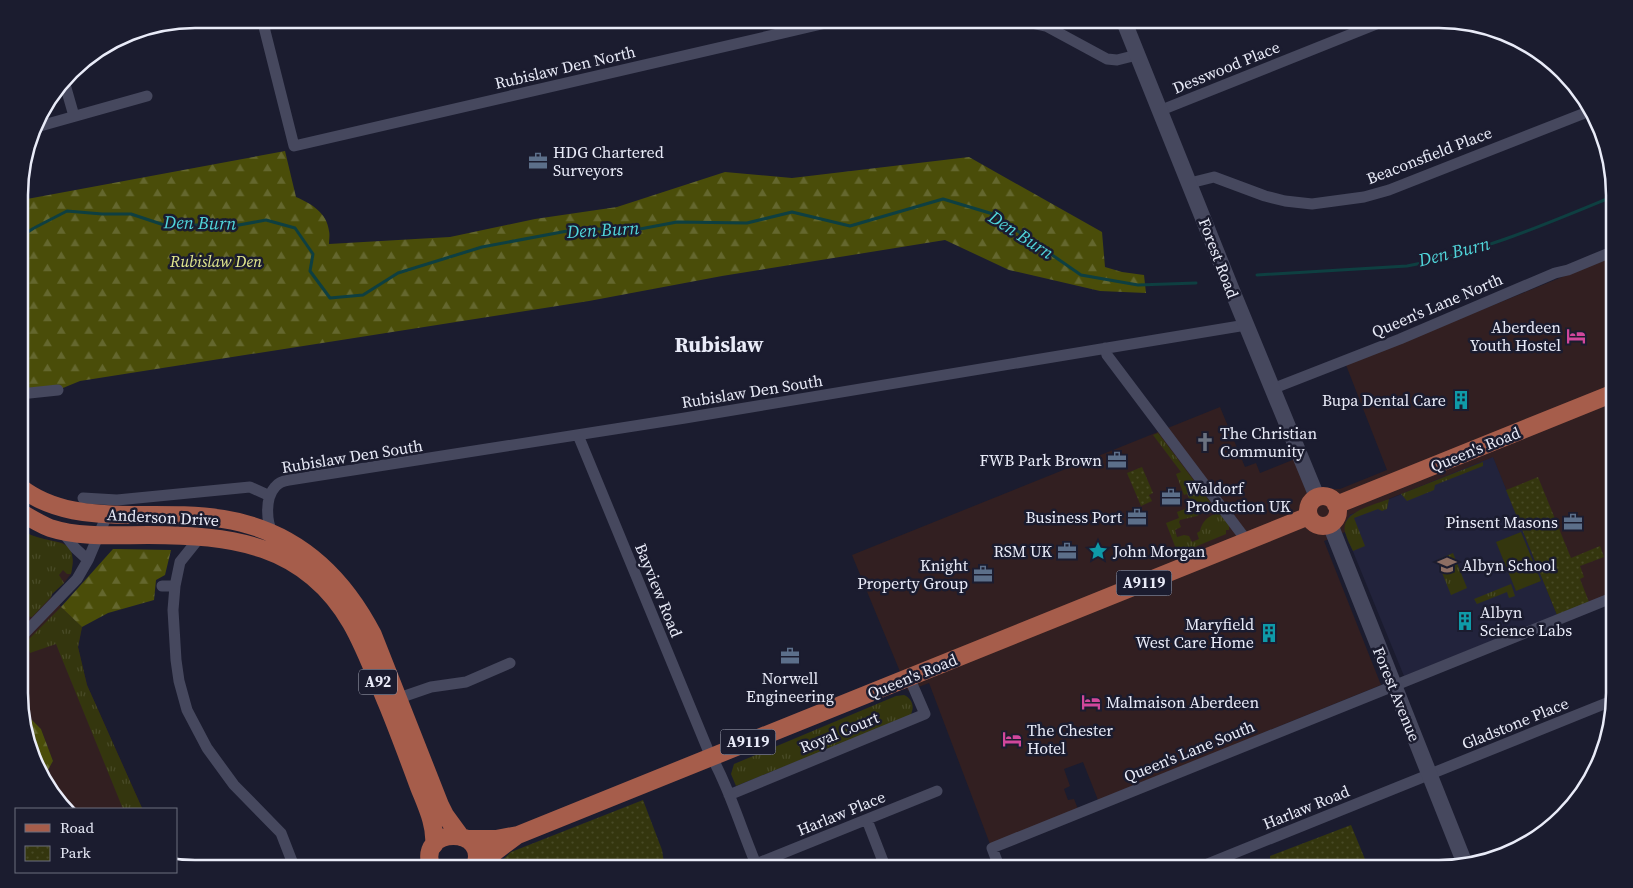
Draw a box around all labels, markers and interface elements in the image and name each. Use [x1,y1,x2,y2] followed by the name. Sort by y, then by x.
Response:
[1169,35,1283,99] street label: Desswood Place
[492,40,638,94] street label: Rubislaw Den North
[1363,121,1495,189] street label: Beaconsfield Place
[553,141,664,181] place label: HDG Chartered Surveyors
[527,150,549,172] office icon: HDG Chartered Surveyors
[983,204,1059,265] water label: Den Burn
[162,209,237,236] water label: Den Burn
[565,215,640,244] water label: Den Burn
[1194,215,1244,301] street label: Forest Road
[1415,231,1492,273] water label: Den Burn
[169,250,262,272] park label: Rubislaw Den
[1368,267,1506,343] street label: Queen's Lane North
[1470,316,1561,356] place label: Aberdeen Youth Hostel
[1565,325,1587,347] hotel icon: Aberdeen Youth Hostel
[674,330,764,359] district label: Rubislaw
[680,369,825,413] street label: Rubislaw Den South
[1322,389,1446,411] place label: Bupa Dental Care
[1450,389,1472,411] building icon: Bupa Dental Care
[1427,421,1523,477] street label: Queen's Road
[1220,422,1317,462] place label: The Christian Community
[1194,431,1216,453] church icon: The Christian Community
[280,434,425,478] street label: Rubislaw Den South
[980,449,1102,471] place label: FWB Park Brown
[1106,449,1128,471] office icon: FWB Park Brown
[1186,477,1291,517] place label: Waldorf Production UK
[1160,486,1182,508] office icon: Waldorf Production UK
[107,503,219,531] street label: Anderson Drive
[1026,506,1123,528] place label: Business Port
[1126,506,1148,528] office icon: Business Port
[1446,511,1558,533] place label: Pinsent Masons
[1562,511,1584,533] office icon: Pinsent Masons
[630,540,688,640] street label: Bayview Road
[993,540,1052,562] place label: RSM UK
[1056,540,1078,562] office icon: RSM UK
[1087,540,1109,562] place icon: John Morgan
[1112,540,1206,562] place label: John Morgan
[857,554,969,594] place label: Knight Property Group
[1436,554,1458,576] school or university icon: Albyn School
[1462,554,1556,576] place label: Albyn School
[972,563,994,585] office icon: Knight Property Group
[1116,570,1172,596] road number: A9119
[1480,601,1572,641] place label: Albyn Science Labs
[1454,610,1476,632] building icon: Albyn Science Labs
[1135,613,1254,653] place label: Maryfield West Care Home
[1258,622,1280,644] building icon: Maryfield West Care Home
[1368,643,1426,745] street label: Forest Avenue
[779,645,801,667] office icon: Norwell Engineering
[864,648,960,704] street label: Queen's Road
[746,667,834,707] place label: Norwell Engineering
[359,670,397,694] road number: A92
[1080,691,1102,713] hotel icon: Malmaison Aberdeen
[1106,691,1260,713] place label: Malmaison Aberdeen
[1458,692,1572,754] street label: Gladstone Place
[796,706,883,758] street label: Royal Court
[1120,715,1258,787] street label: Queen's Lane South
[1027,719,1113,759] place label: The Chester Hotel
[1001,728,1023,750] hotel icon: The Chester Hotel
[720,730,776,754] road number: A9119
[1259,780,1353,834] street label: Harlaw Road
[794,785,888,841] street label: Harlaw Place
[15,808,178,873] legend
[60,817,94,838] text: Road
[60,842,92,863] text: Park

